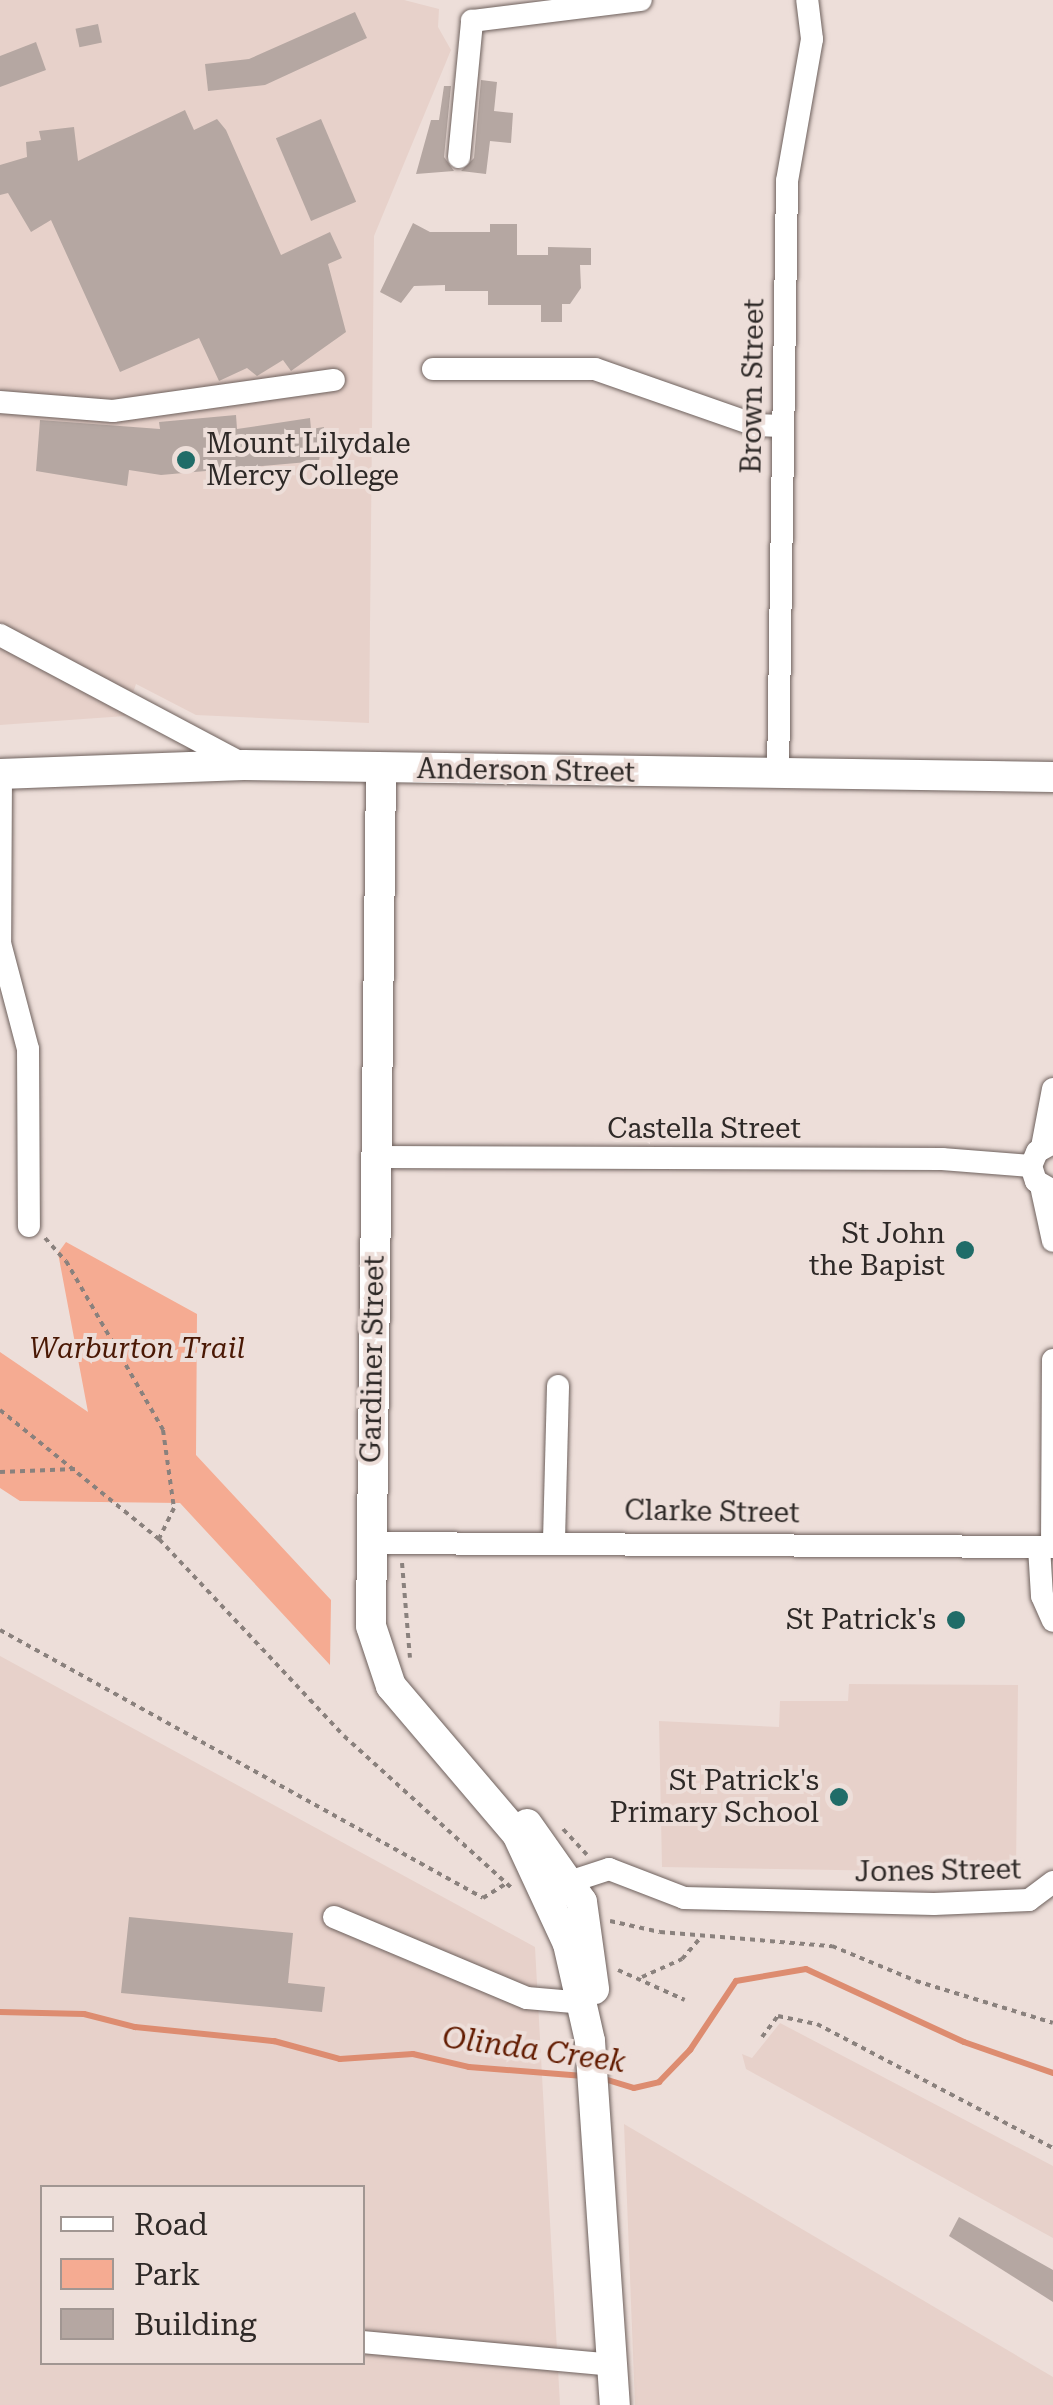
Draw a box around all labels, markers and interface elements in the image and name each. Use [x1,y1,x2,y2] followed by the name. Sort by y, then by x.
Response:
[735,298,771,474] street label: Brown Street
[206,427,411,493] place label: Mount Lilydale Mercy College
[175,449,197,471] marker: Mount Lilydale Mercy College
[417,752,635,790] street label: Anderson Street
[607,1112,801,1146] street label: Castella Street
[809,1217,945,1283] place label: St John the Bapist
[954,1239,976,1261] marker: St John the Bapist
[354,1255,392,1463] street label: Gardiner Street
[29,1332,245,1366] park label: Warburton Trail
[624,1494,800,1530] street label: Clarke Street
[786,1603,936,1637] place label: St Patrick's
[945,1609,967,1631] marker: St Patrick's
[609,1764,819,1830] place label: St Patrick's Primary School
[828,1786,850,1808] marker: St Patrick's Primary School
[854,1853,1022,1889] street label: Jones Street
[440,2019,628,2081] water label: Olinda Creek
[40,2185,365,2365] legend
[134,2207,208,2242] text: Road
[134,2257,200,2292] text: Park
[134,2307,257,2342] text: Building

